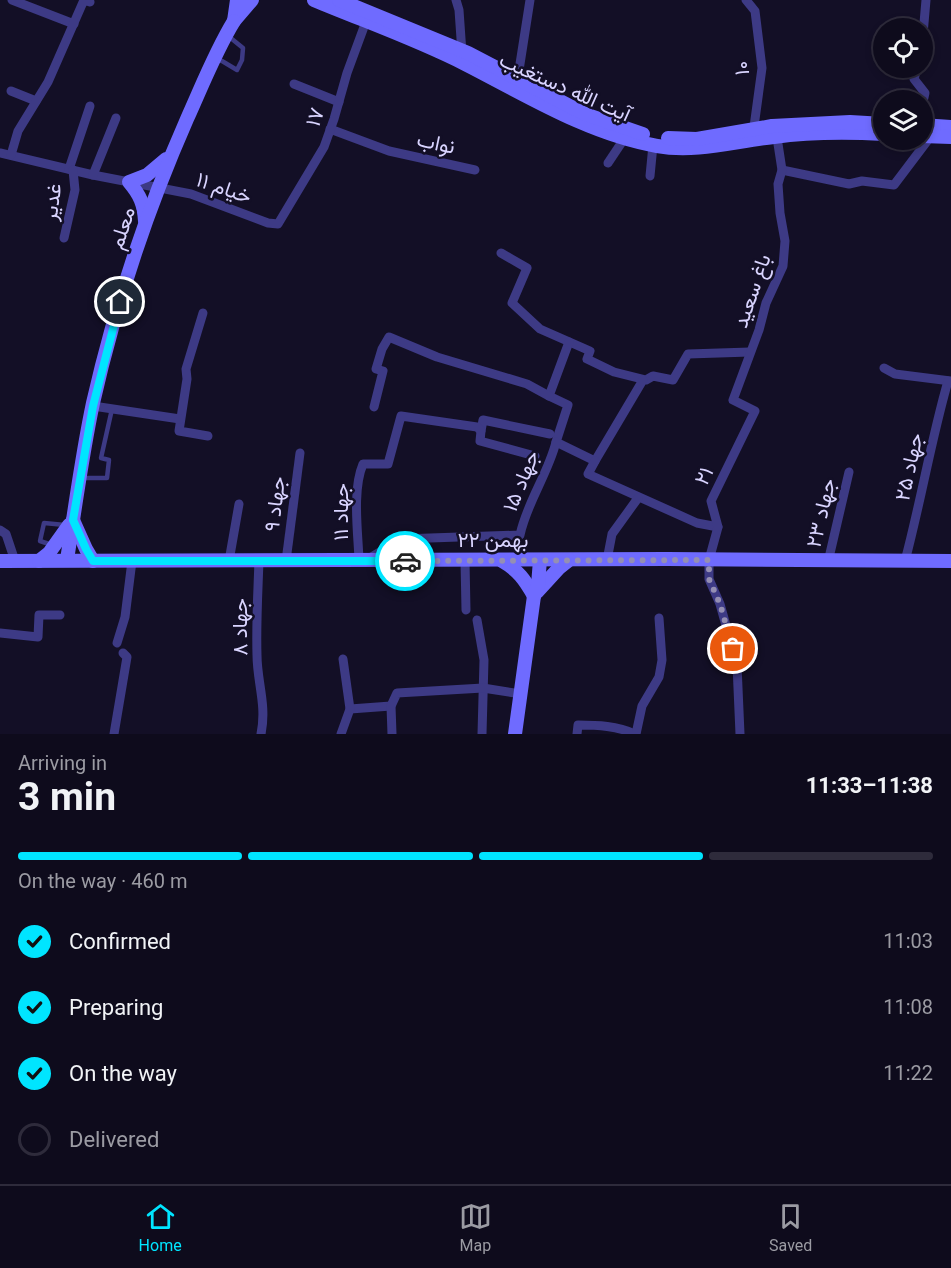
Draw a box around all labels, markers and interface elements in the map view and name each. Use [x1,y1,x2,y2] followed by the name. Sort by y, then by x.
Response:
[873,18,933,150] map controls
[873,18,933,78] button: locate
[496,46,637,128] street label: آیت الله دستغیب
[730,61,754,75] street label: ۱۰
[873,90,933,150] button: layers
[301,105,329,129] street label: ۱۷
[414,127,457,160] street label: نواب
[192,167,255,211] street label: خیام ۱۱
[37,182,67,223] street label: غدیر
[104,204,142,253] street label: معلم
[728,251,778,332] street label: باغ سعید
[94,276,145,327] pin
[103,285,136,318] icon: home
[890,431,929,503] street label: جهاد ۲۵
[498,447,545,515] street label: جهاد ۱۵
[689,463,719,489] street label: ۲۱
[260,475,291,533] street label: جهاد ۹
[801,476,842,550] street label: جهاد ۲۳
[329,483,354,541] street label: جهاد ۱۱
[457,528,529,553] street label: ۲۲ بهمن
[375,531,435,591] courier
[389,545,422,578] icon: car
[228,598,253,656] street label: جهاد ۸
[707,623,758,674] pin
[716,632,749,665] icon: bag
[18,751,107,775] text: Arriving in
[806,773,933,798] text: 11:33–11:38
[18,774,116,820] text: 3 min
[18,869,187,893] text: On the way · 460 m
[18,925,51,958] icon: check
[69,929,171,954] text: Confirmed
[883,929,933,953] text: 11:03
[18,991,51,1024] icon: check
[69,995,163,1020] text: Preparing
[883,995,933,1019] text: 11:08
[18,1057,51,1090] icon: check
[69,1061,177,1086] text: On the way
[883,1061,933,1085] text: 11:22
[69,1127,159,1152] text: Delivered
[139,1200,182,1255] tab: Home
[459,1200,492,1255] tab: Map
[769,1200,812,1255] tab: Saved

